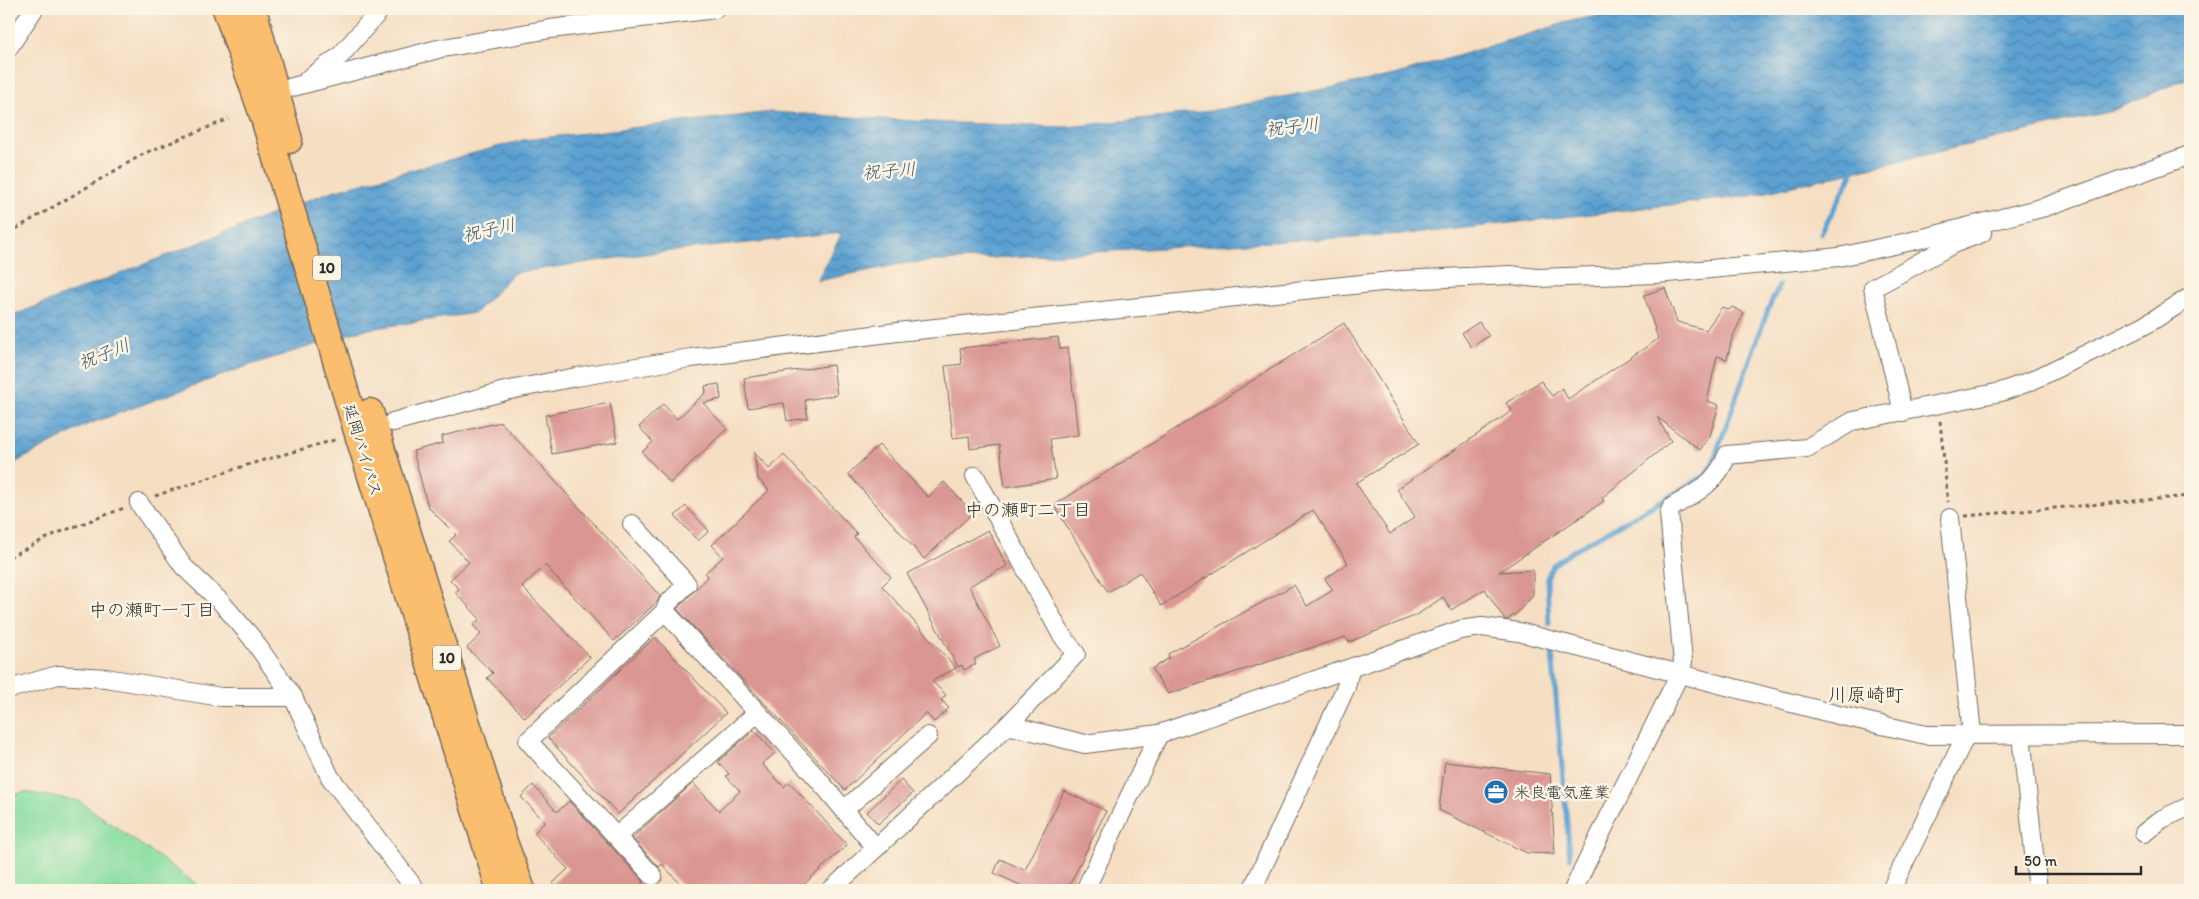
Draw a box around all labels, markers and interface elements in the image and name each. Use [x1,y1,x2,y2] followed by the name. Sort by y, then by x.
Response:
[1264,113,1320,141] water label: 祝子川
[861,158,917,184] water label: 祝子川
[460,213,518,247] water label: 祝子川
[313,256,341,280] road number: 10
[75,334,133,374] water label: 祝子川
[340,401,386,499] street label: 延岡バイパス
[965,499,1091,521] district label: 中の瀬町二丁目
[89,599,215,621] district label: 中の瀬町一丁目
[433,646,461,670] road number: 10
[1828,683,1904,706] district label: 川原崎町
[1483,779,1509,805] office icon: 米良電気産業
[1514,783,1610,802] place label: 米良電気産業
[2016,844,2142,876] scale bar
[2024,852,2057,870] text: 50 m

